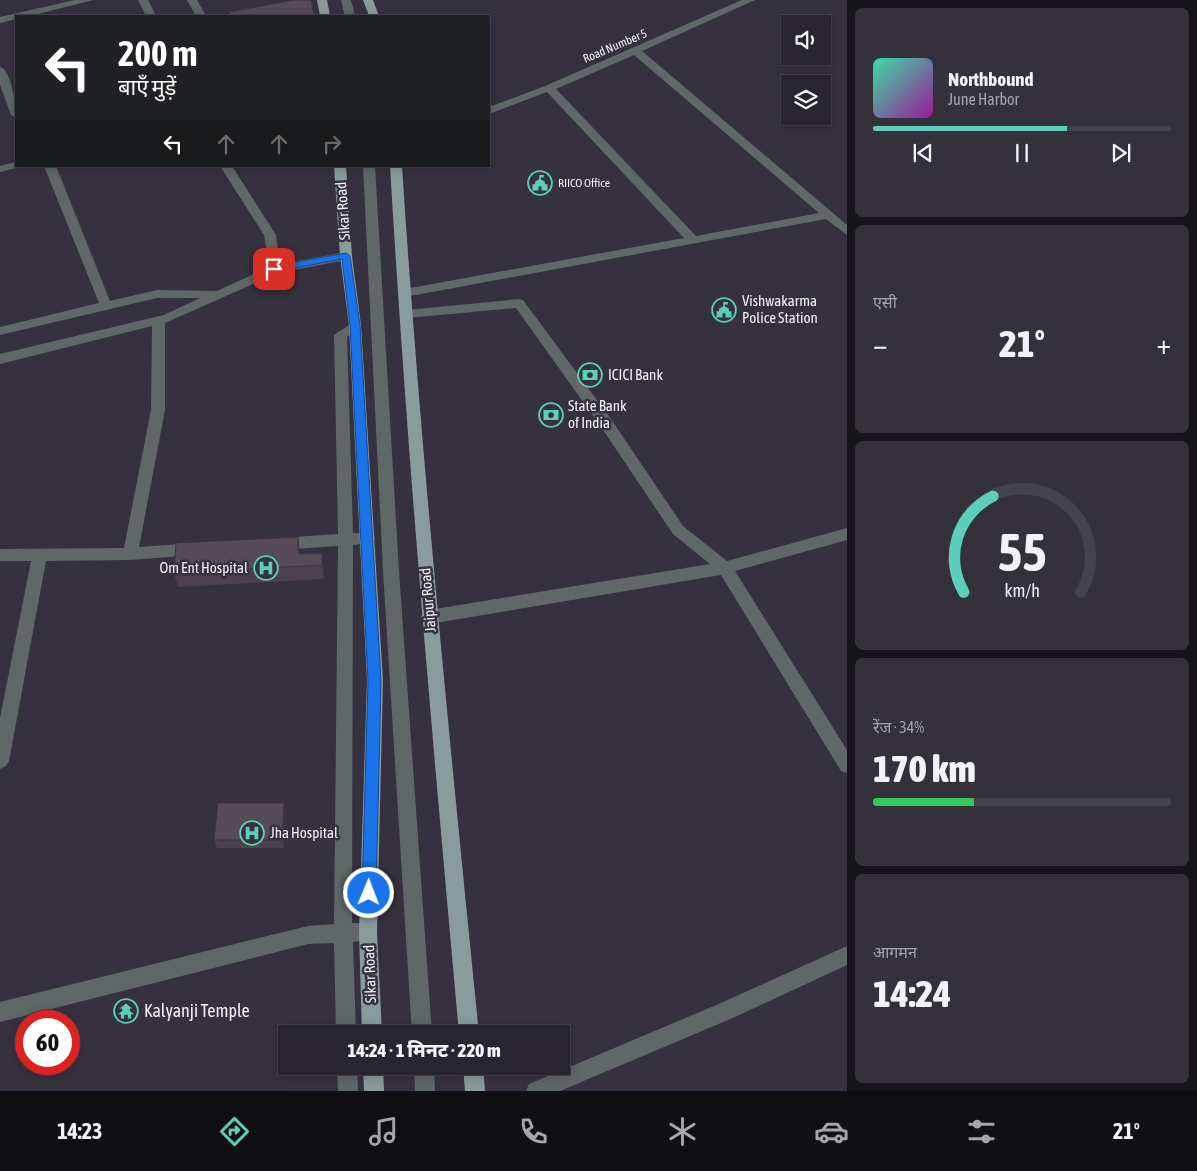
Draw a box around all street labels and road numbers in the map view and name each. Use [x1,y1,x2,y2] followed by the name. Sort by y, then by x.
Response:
[581,26,649,66] street label: Road Number 5
[332,181,353,241] street label: Sikar Road
[416,567,439,633] street label: Jaipur Road
[360,945,379,1004] street label: Sikar Road

